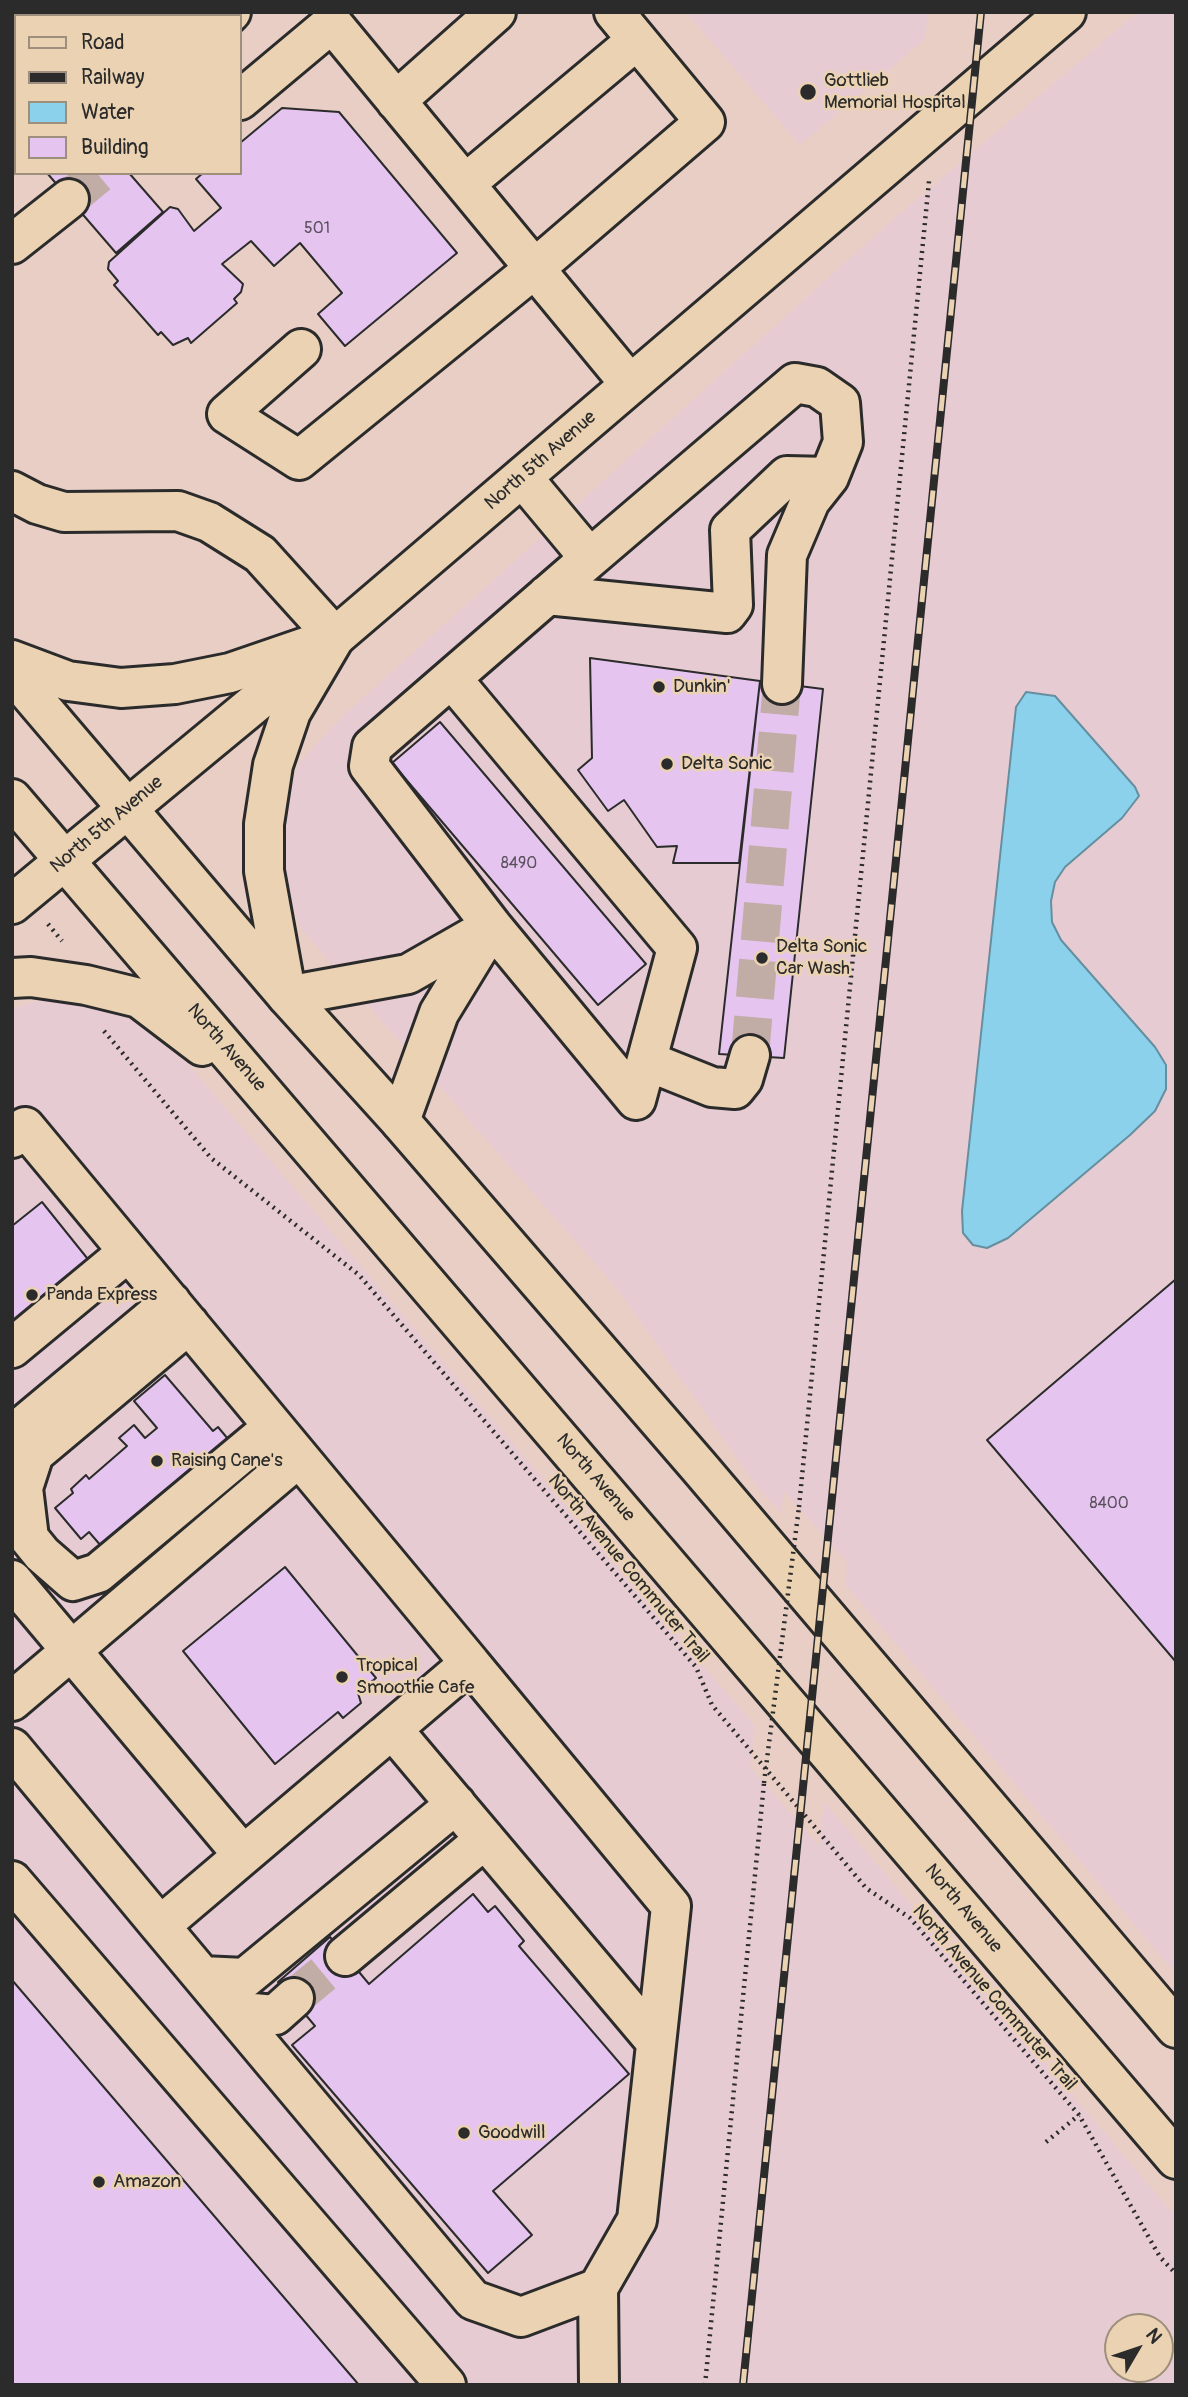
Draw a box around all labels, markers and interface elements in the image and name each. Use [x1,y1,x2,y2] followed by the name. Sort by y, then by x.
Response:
[14,14,242,175] legend
[81,29,125,56] text: Road
[81,64,145,91] text: Railway
[824,70,966,114] place label: Gottlieb Memorial Hospital
[798,82,818,102] marker: Gottlieb Memorial Hospital
[81,99,134,126] text: Water
[81,134,148,161] text: Building
[304,219,330,239] house number: 501
[481,406,601,516] street label: North 5th Avenue
[673,676,730,698] place label: Dunkin'
[651,679,667,695] marker: Dunkin'
[681,753,772,775] place label: Delta Sonic
[659,756,675,772] marker: Delta Sonic
[46,771,168,879] street label: North 5th Avenue
[501,854,537,874] house number: 8490
[776,936,867,980] place label: Delta Sonic Car Wash
[754,950,770,966] marker: Delta Sonic Car Wash
[182,999,270,1097] street label: North Avenue
[46,1284,157,1306] place label: Panda Express
[24,1287,40,1303] marker: Panda Express
[551,1429,639,1527] street label: North Avenue
[171,1450,283,1472] place label: Raising Cane's
[149,1453,165,1469] marker: Raising Cane's
[542,1470,714,1668] street label: North Avenue Commuter Trail
[1089,1494,1129,1514] house number: 8400
[356,1655,474,1699] place label: Tropical Smoothie Cafe
[334,1669,350,1685] marker: Tropical Smoothie Cafe
[919,1860,1007,1958] street label: North Avenue
[907,1900,1081,2096] street label: North Avenue Commuter Trail
[478,2122,546,2144] place label: Goodwill
[456,2125,472,2141] marker: Goodwill
[113,2171,181,2193] place label: Amazon
[91,2174,107,2190] marker: Amazon
[1104,2313,1174,2383] north arrow
[1140,2323,1167,2349] text: N

